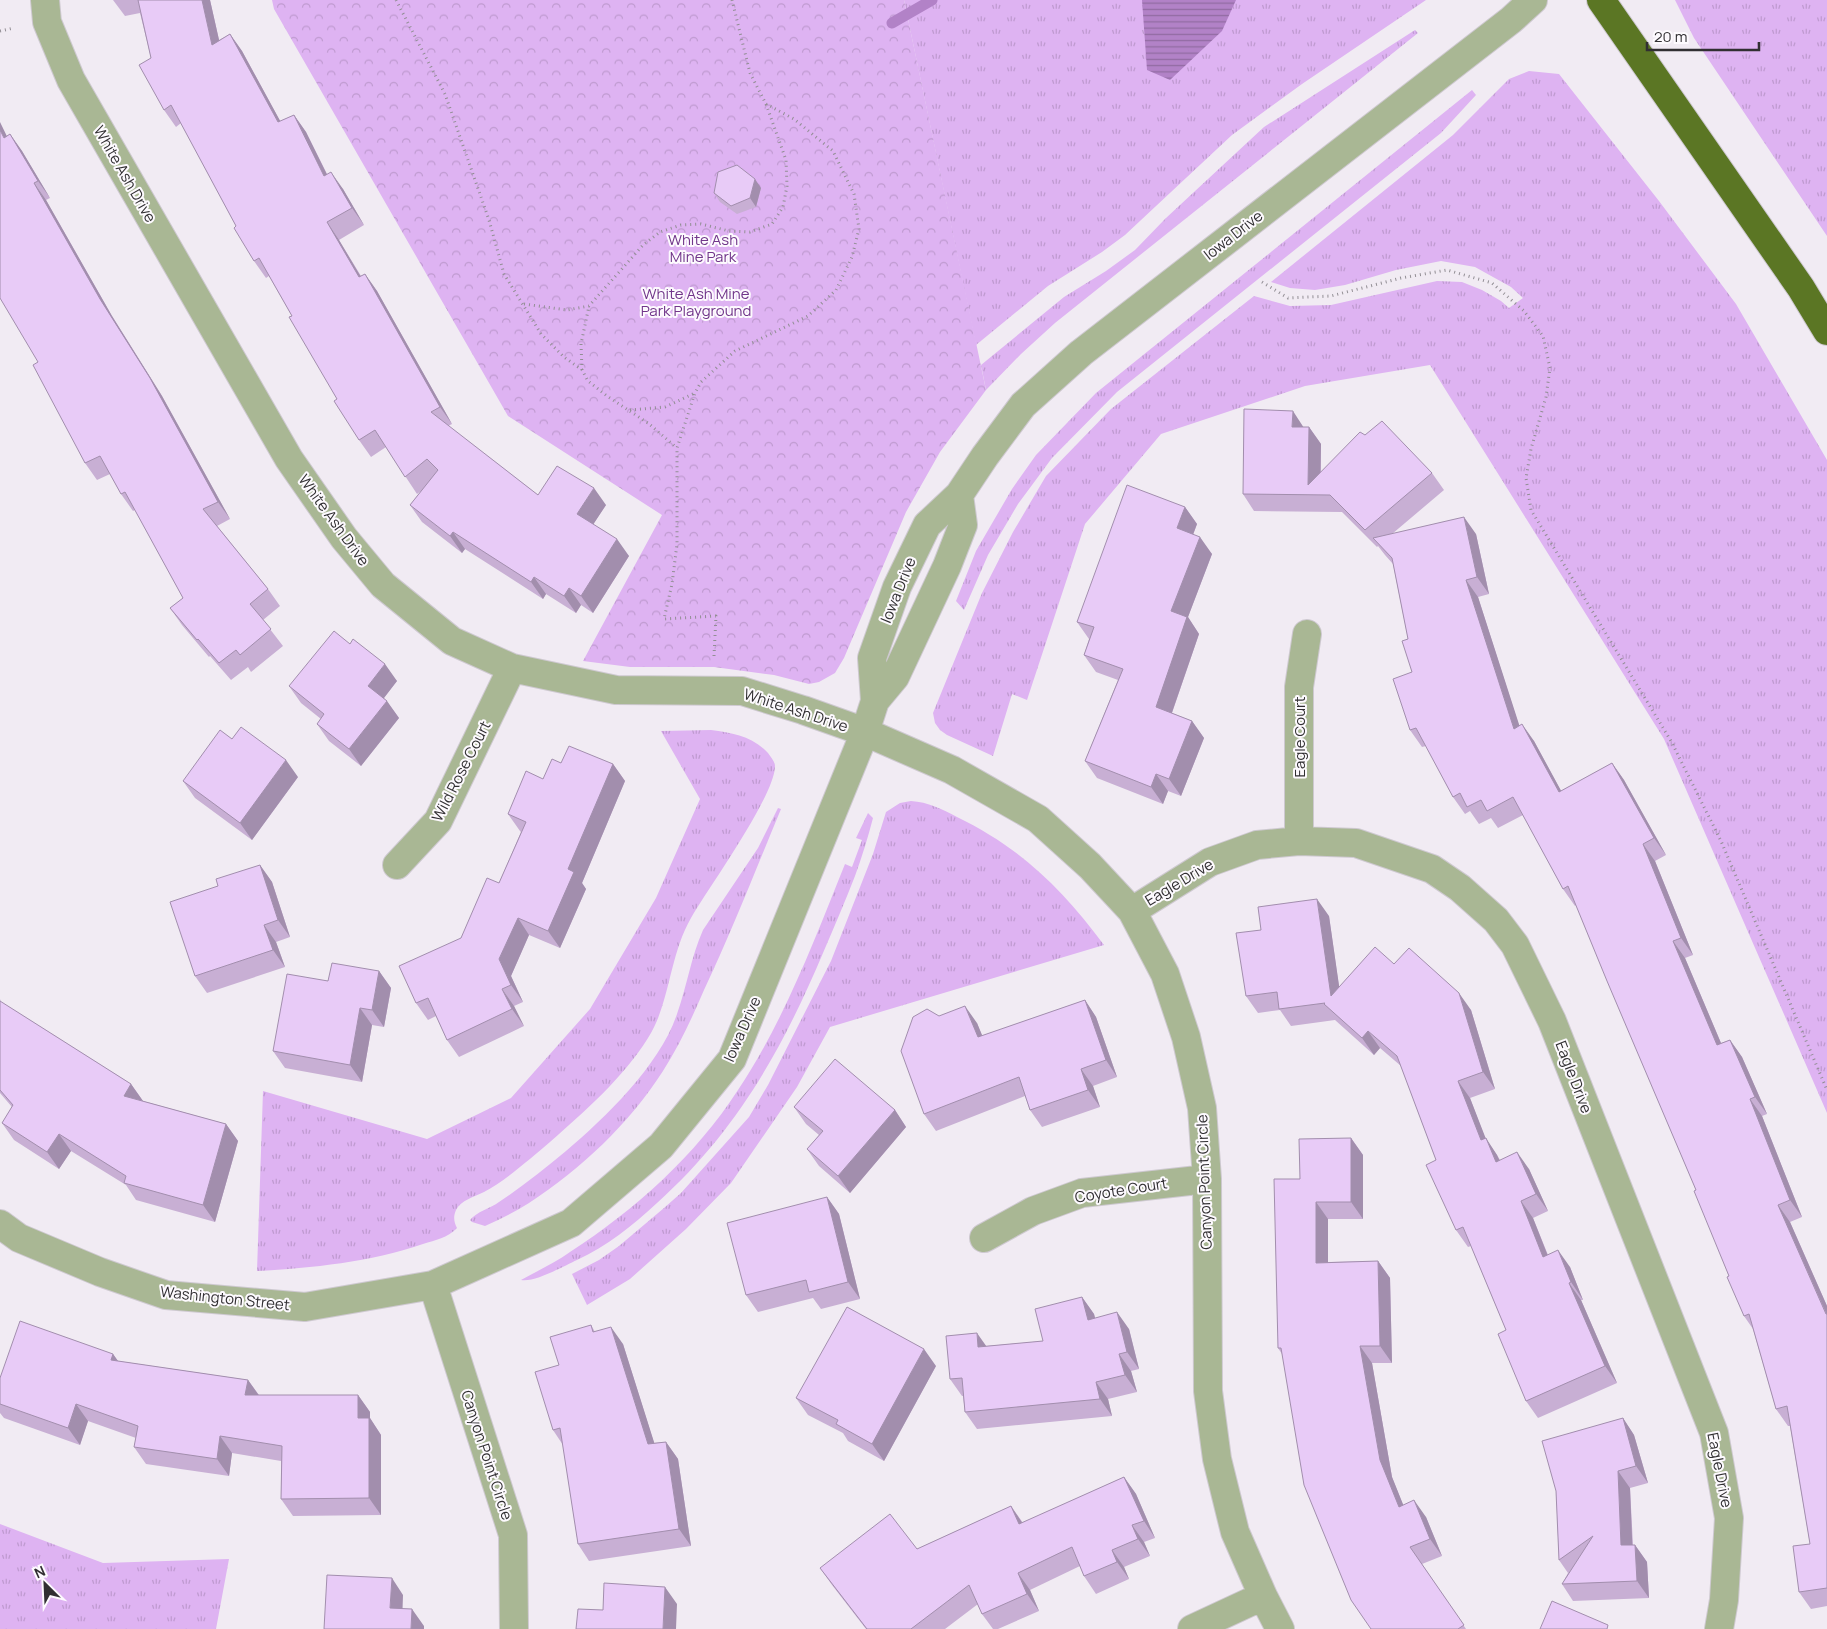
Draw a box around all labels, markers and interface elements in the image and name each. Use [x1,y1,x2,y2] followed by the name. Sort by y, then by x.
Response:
[1647,20,1760,52] scale bar
[1654,26,1687,47] text: 20 m
[89,122,161,226] street label: White Ash Drive
[1199,205,1267,265] street label: Iowa Drive
[668,229,738,267] park label: White Ash Mine Park
[641,283,751,321] park label: White Ash Mine Park Playground
[294,470,374,570] street label: White Ash Drive
[875,554,921,626] street label: Iowa Drive
[741,683,851,737] street label: White Ash Drive
[1289,697,1310,777] street label: Eagle Court
[427,717,495,825] street label: Wild Rose Court
[1141,853,1217,911] street label: Eagle Drive
[718,993,766,1065] street label: Iowa Drive
[1551,1038,1598,1117] street label: Eagle Drive
[1191,1114,1217,1250] street label: Canyon Point Circle
[1073,1172,1169,1208] street label: Coyote Court
[159,1281,291,1315] street label: Washington Street
[456,1387,518,1523] street label: Canyon Point Circle
[1702,1431,1738,1510] street label: Eagle Drive
[20,1559,70,1609] north arrow
[31,1561,48,1582] text: N

